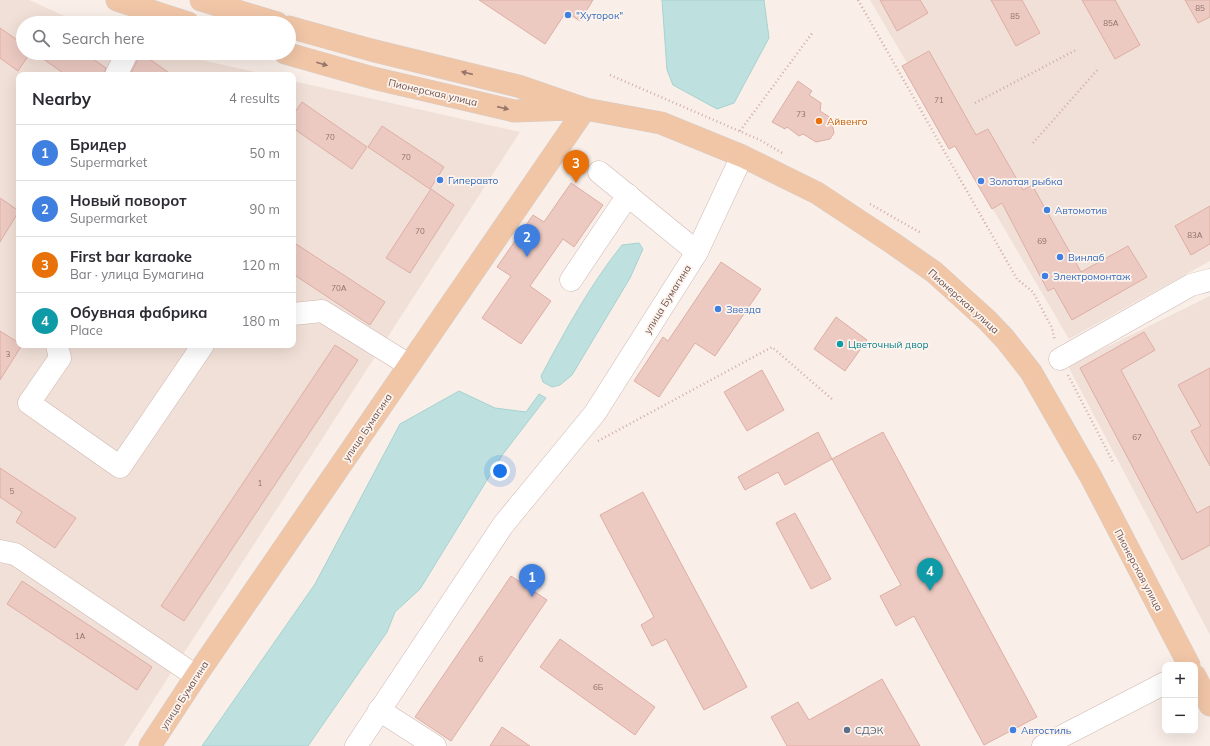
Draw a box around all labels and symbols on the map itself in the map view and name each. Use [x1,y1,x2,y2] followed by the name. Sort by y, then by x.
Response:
[1195,3,1205,13] house number: 85
[576,9,623,22] place label: "Хуторок"
[563,10,573,20] marker: "Хуторок"
[1010,11,1020,21] house number: 85
[1103,18,1119,28] house number: 85А
[316,61,328,67] one-way arrow
[461,70,473,76] one-way arrow
[387,76,479,109] street label: Пионерская улица
[934,95,944,105] house number: 71
[497,105,509,111] one-way arrow
[796,109,806,119] house number: 73
[827,115,868,128] place label: Айвенго
[814,116,824,126] marker: Айвенго
[325,132,335,142] house number: 70
[563,150,589,183] pin: 3
[401,152,411,162] house number: 70
[448,174,499,187] place label: Гиперавто
[435,175,445,185] marker: Гиперавто
[989,175,1063,188] place label: Золотая рыбка
[976,176,986,186] marker: Золотая рыбка
[1055,204,1107,217] place label: Автомотив
[1042,205,1052,215] marker: Автомотив
[514,224,540,257] pin: 2
[415,226,425,236] house number: 70
[1187,230,1203,240] house number: 83А
[1037,236,1047,246] house number: 69
[1068,251,1105,264] place label: Винлаб
[1055,252,1065,262] marker: Винлаб
[641,262,694,336] street label: улица Бумагина
[926,266,1002,337] street label: Пионерская улица
[1053,270,1131,283] place label: Электромонтаж
[1040,271,1050,281] marker: Электромонтаж
[331,283,347,293] house number: 70А
[726,303,761,316] place label: Звезда
[713,304,723,314] marker: Звезда
[848,338,929,351] place label: Цветочный двор
[835,339,845,349] marker: Цветочный двор
[6,349,11,359] house number: 3
[340,391,395,464] street label: улица Бумагина
[1132,432,1142,442] house number: 67
[490,461,510,481] your location
[258,478,263,488] house number: 1
[10,486,15,496] house number: 5
[1112,527,1166,613] street label: Пионерская улица
[917,558,943,591] pin: 4
[519,564,545,597] pin: 1
[75,631,85,641] house number: 1А
[479,654,484,664] house number: 6
[157,658,211,732] street label: улица Бумагина
[593,682,604,692] house number: 6Б
[855,724,884,737] place label: СДЭК
[1021,724,1072,737] place label: Автостиль
[842,725,852,735] marker: СДЭК
[1008,725,1018,735] marker: Автостиль

